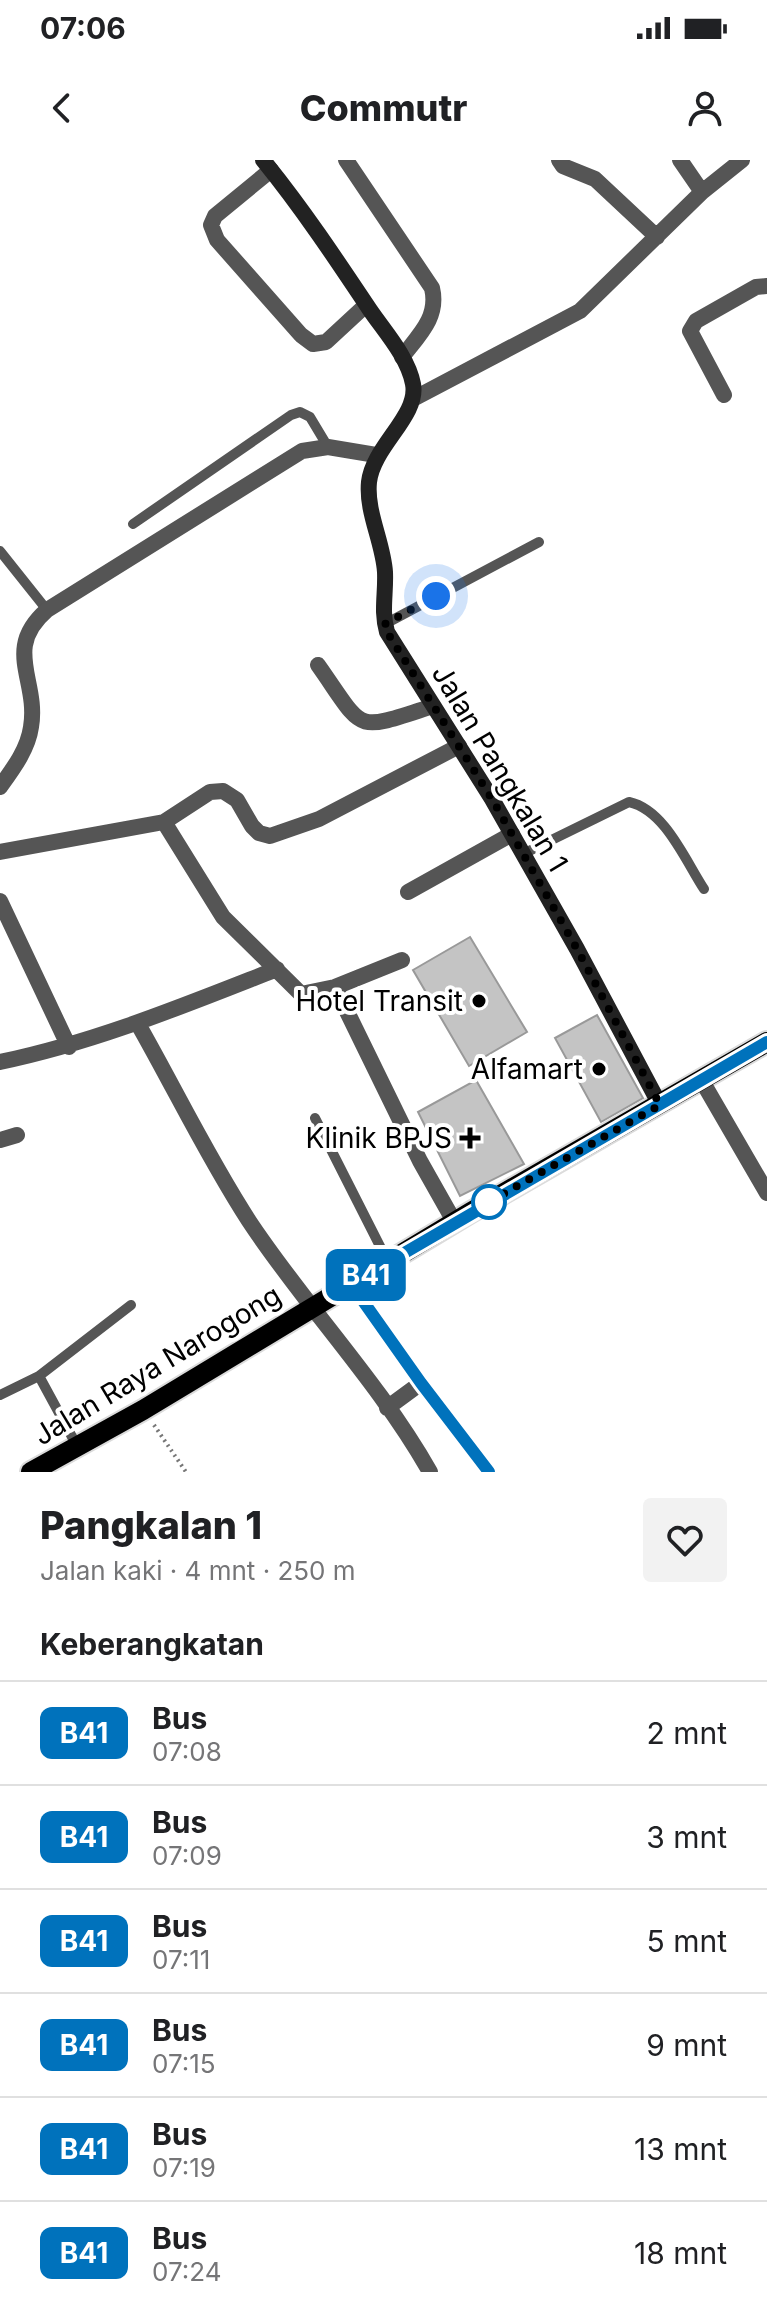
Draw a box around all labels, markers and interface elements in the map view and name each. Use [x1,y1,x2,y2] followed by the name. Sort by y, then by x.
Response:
[40,10,126,46] text: 07:06
[40,86,84,130] icon: back
[300,86,467,130] text: Commutr
[683,86,727,130] icon: person
[416,576,456,616] your location
[425,658,575,878] street label: Jalan Pangkalan 1
[296,984,463,1018] place label: Hotel Transit
[470,992,488,1010] marker: Hotel Transit
[471,1052,583,1086] place label: Alfamart
[590,1060,608,1078] marker: Alfamart
[306,1121,452,1155] place label: Klinik BPJS
[459,1127,481,1149] marker: Klinik BPJS
[472,1185,506,1219] unlabelled marker
[320,1249,412,1301] line badge: B41
[342,1258,390,1292] text: B41
[27,1278,287,1452] street label: Jalan Raya Narogong
[643,1498,727,1582] button: heart
[40,1502,262,1548] text: Pangkalan 1
[40,1555,356,1586] text: Jalan kaki · 4 mnt · 250 m
[40,1626,264,1662] text: Keberangkatan
[152,1700,207,1736] text: Bus
[646,1715,727,1751] text: 2 mnt
[60,1716,108,1750] text: B41
[152,1736,222,1767] text: 07:08
[152,1804,207,1840] text: Bus
[646,1819,727,1855] text: 3 mnt
[60,1820,108,1854] text: B41
[152,1840,222,1871] text: 07:09
[152,1908,207,1944] text: Bus
[647,1923,727,1959] text: 5 mnt
[60,1924,108,1958] text: B41
[152,1944,210,1975] text: 07:11
[152,2012,207,2048] text: Bus
[646,2027,727,2063] text: 9 mnt
[60,2028,108,2062] text: B41
[152,2048,216,2079] text: 07:15
[152,2116,207,2152] text: Bus
[634,2131,727,2167] text: 13 mnt
[60,2132,108,2166] text: B41
[152,2152,216,2183] text: 07:19
[152,2220,207,2256] text: Bus
[634,2235,727,2271] text: 18 mnt
[60,2236,108,2270] text: B41
[152,2256,221,2287] text: 07:24

